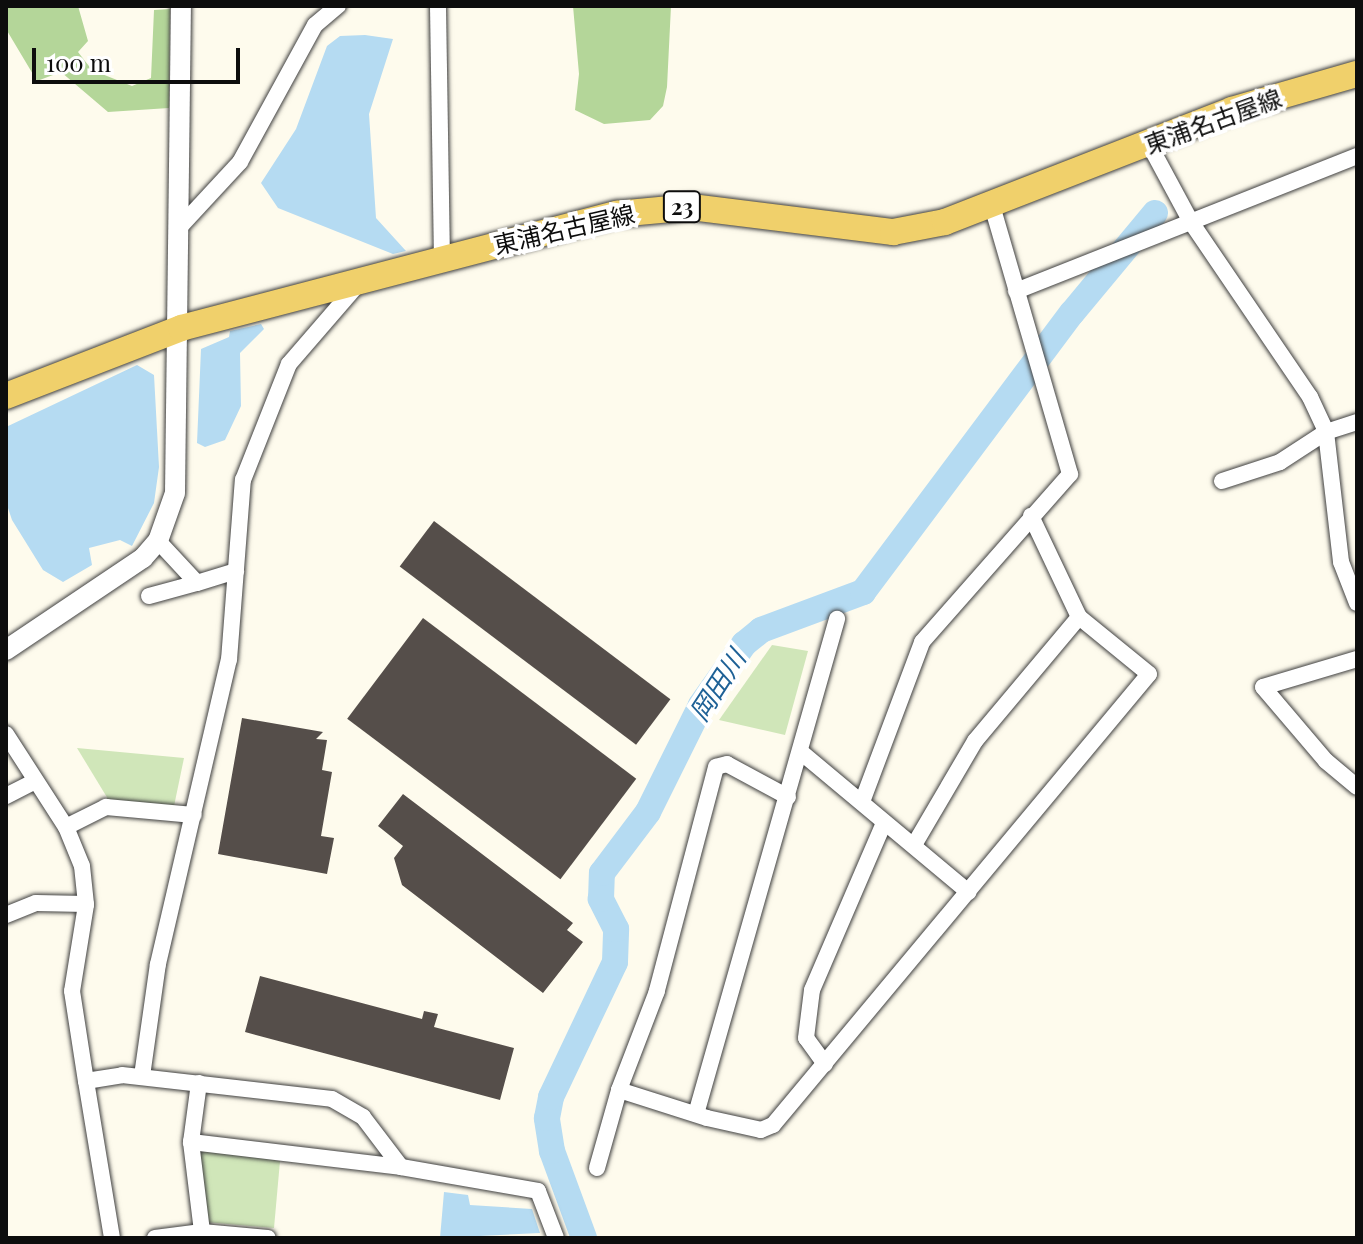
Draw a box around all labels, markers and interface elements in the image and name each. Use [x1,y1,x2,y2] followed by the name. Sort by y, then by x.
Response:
[36,32,244,82] scale bar
[46,46,111,78] text: 100 m
[1140,83,1286,159] street label: 東浦名古屋線
[662,189,702,225] road number: 23
[491,199,637,259] street label: 東浦名古屋線
[683,644,751,726] water label: 岡田川

